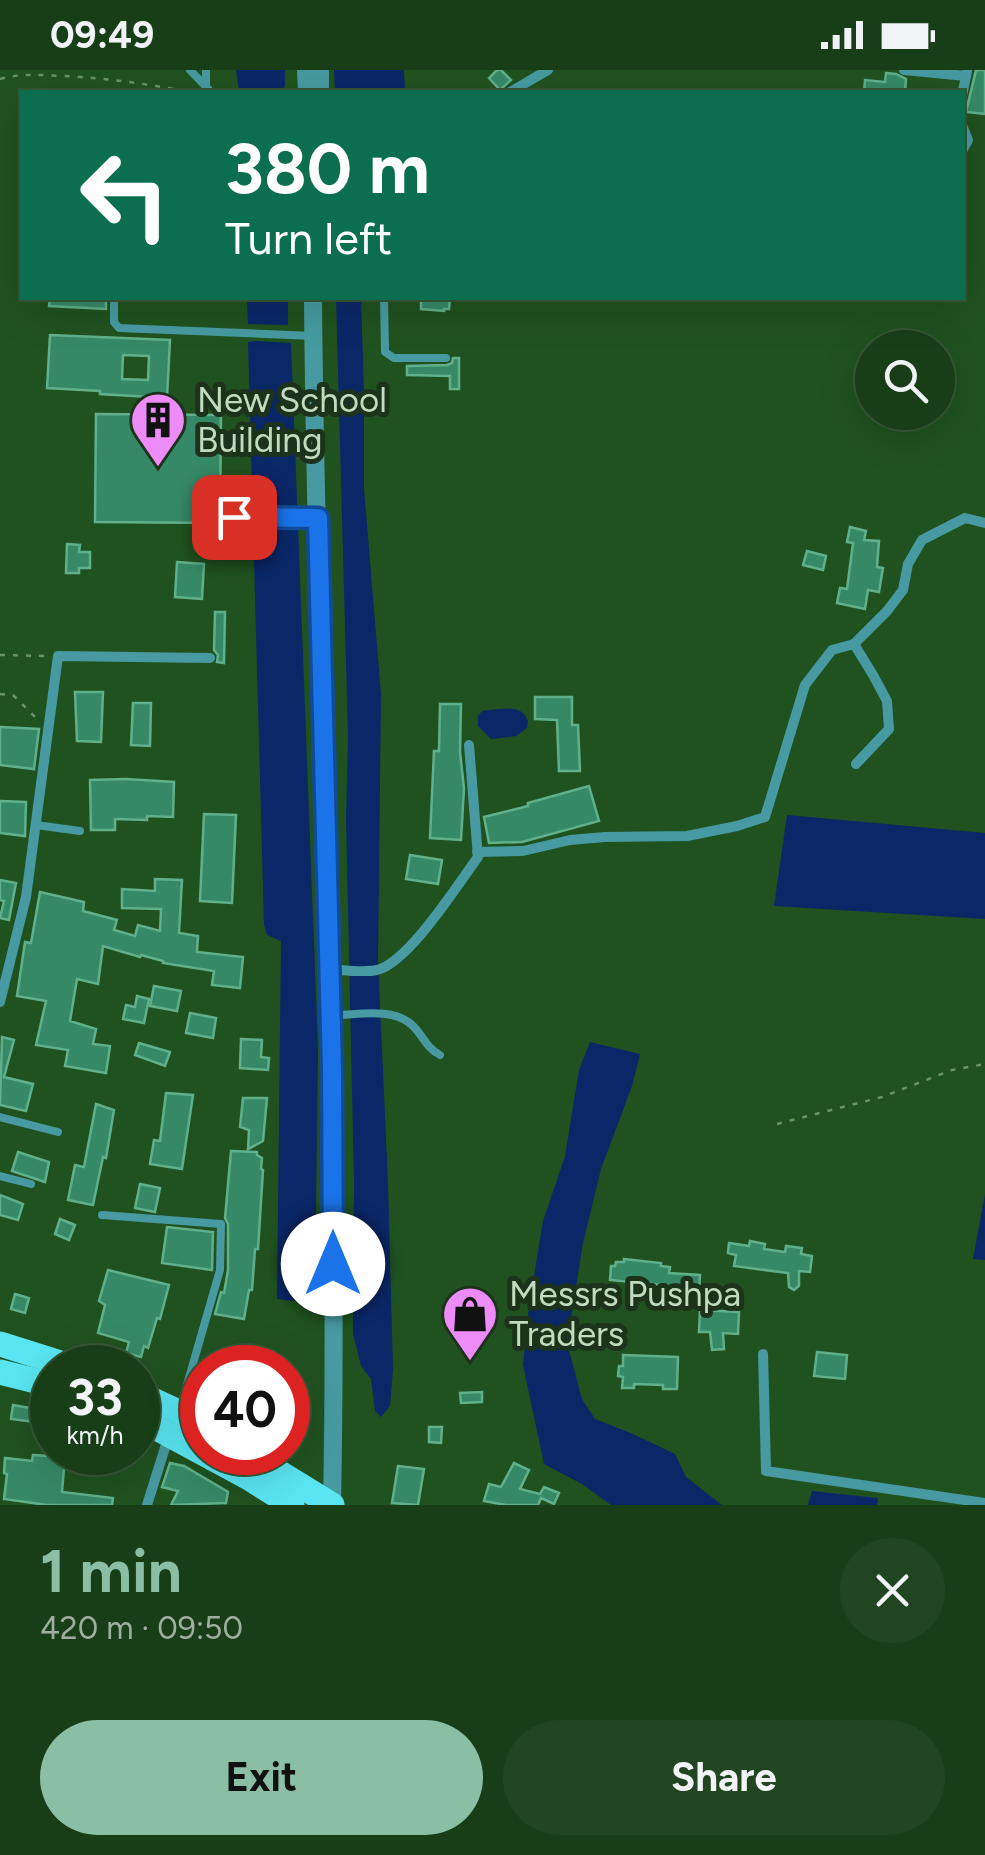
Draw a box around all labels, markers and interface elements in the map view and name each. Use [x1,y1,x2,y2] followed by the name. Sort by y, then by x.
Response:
[50,12,154,58] text: 09:49
[225,126,430,211] text: 380 m
[60,130,190,260] icon: left
[225,211,392,265] text: Turn left
[855,330,955,430] map controls
[855,330,955,430] button: search
[197,379,387,461] place label: New School Building
[128,390,188,469] building icon: New School Building
[192,475,277,560] pin
[207,490,262,545] icon: arrive
[281,1212,385,1316] position arrow
[509,1273,741,1355] place label: Messrs Pushpa Traders
[440,1284,500,1363] shop icon: Messrs Pushpa Traders
[180,1345,310,1475] speed limit sign: 40
[67,1367,123,1428] text: 33
[66,1420,124,1450] text: km/h
[40,1535,182,1607] text: 1 min
[840,1538,945,1643] button: close
[40,1609,243,1647] text: 420 m · 09:50
[40,1720,483,1835] button: Exit
[503,1720,945,1835] button: Share

